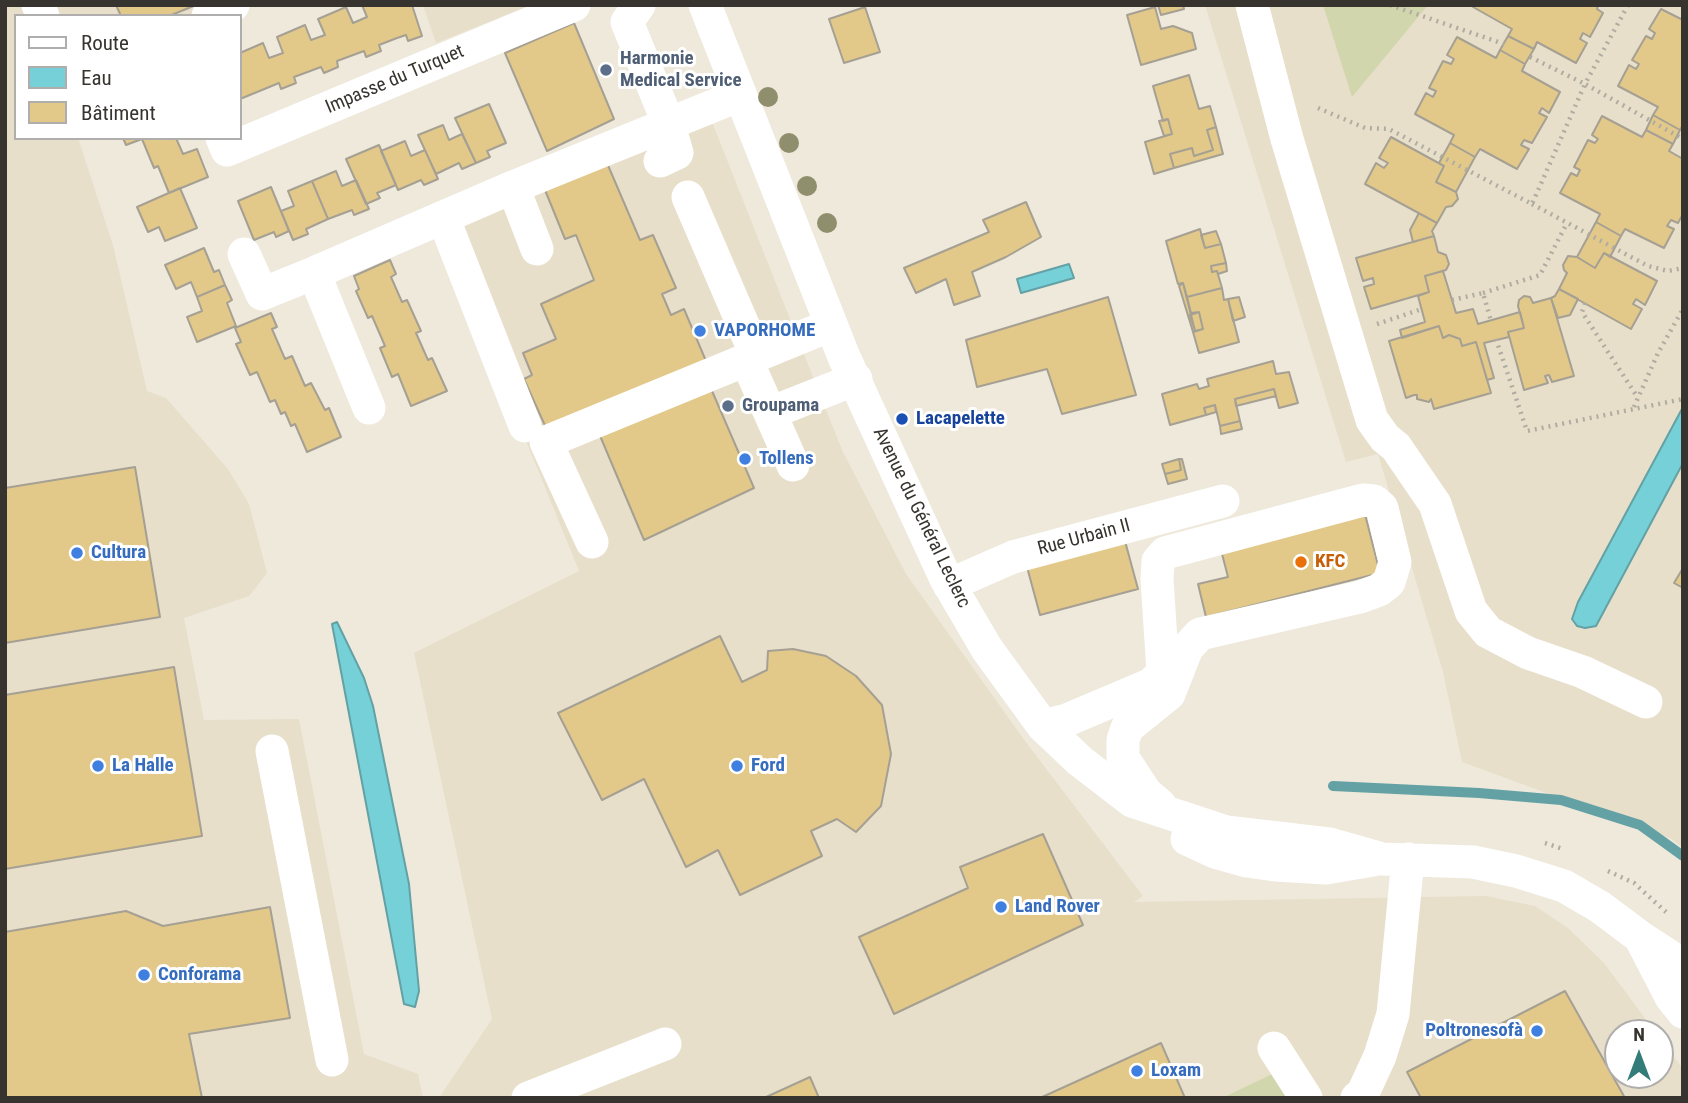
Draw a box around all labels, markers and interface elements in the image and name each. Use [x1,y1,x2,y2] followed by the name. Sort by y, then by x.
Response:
[14,14,242,140] legend
[81,31,129,55] text: Route
[322,41,468,119] street label: Impasse du Turquet
[620,48,742,92] place label: Harmonie Medical Service
[598,62,614,78] marker: Harmonie Medical Service
[81,66,112,90] text: Eau
[81,101,156,125] text: Bâtiment
[714,320,815,342] place label: VAPORHOME
[692,323,708,339] marker: VAPORHOME
[742,395,819,417] place label: Groupama
[720,398,736,414] marker: Groupama
[916,408,1005,430] place label: Lacapelette
[894,411,910,427] marker: Lacapelette
[867,424,975,612] street label: Avenue du Général Leclerc
[759,448,814,470] place label: Tollens
[737,451,753,467] marker: Tollens
[1035,515,1133,561] street label: Rue Urbain II
[91,542,146,564] place label: Cultura
[69,545,85,561] marker: Cultura
[1315,551,1345,573] place label: KFC
[1293,554,1309,570] marker: KFC
[112,755,174,777] place label: La Halle
[751,755,785,777] place label: Ford
[90,758,106,774] marker: La Halle
[729,758,745,774] marker: Ford
[1015,896,1100,918] place label: Land Rover
[993,899,1009,915] marker: Land Rover
[158,964,241,986] place label: Conforama
[136,967,152,983] marker: Conforama
[1604,1019,1674,1089] north arrow
[1425,1020,1523,1042] place label: Poltronesofà
[1529,1023,1545,1039] marker: Poltronesofà
[1633,1023,1645,1046] text: N
[1151,1060,1201,1082] place label: Loxam
[1129,1063,1145,1079] marker: Loxam

